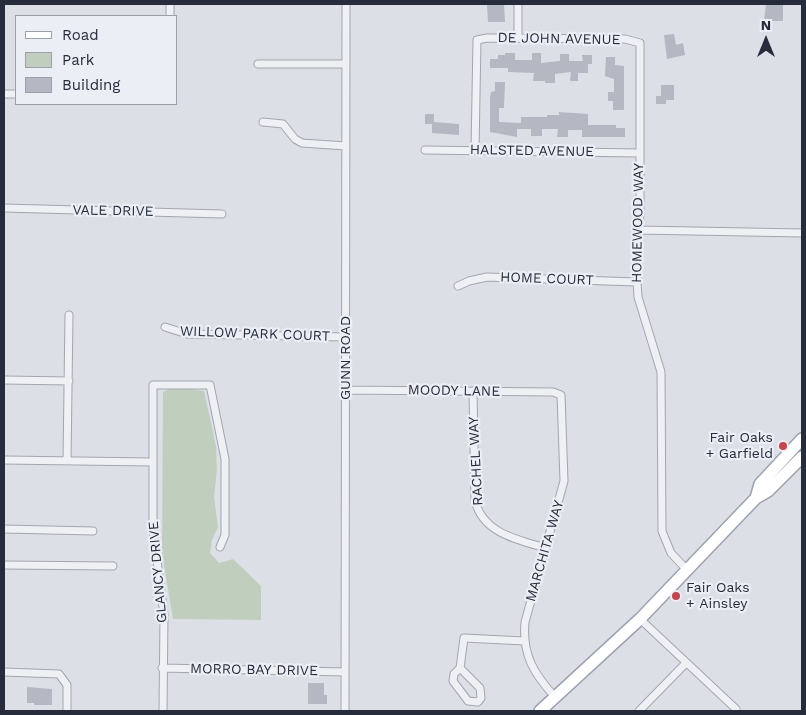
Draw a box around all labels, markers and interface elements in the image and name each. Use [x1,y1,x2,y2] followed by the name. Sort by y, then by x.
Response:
[15,15,178,105] legend
[741,15,791,65] north arrow
[761,17,771,33] text: N
[62,26,99,44] text: Road
[497,30,621,48] street label: DE JOHN AVENUE
[62,51,94,69] text: Park
[62,76,120,94] text: Building
[470,142,594,160] street label: HALSTED AVENUE
[629,163,647,283] street label: HOMEWOOD WAY
[72,202,154,220] street label: VALE DRIVE
[500,269,594,289] street label: HOME COURT
[338,316,354,400] street label: GUNN ROAD
[180,323,330,345] street label: WILLOW PARK COURT
[408,382,500,400] street label: MOODY LANE
[465,416,487,506] street label: RACHEL WAY
[706,430,773,462] place label: Fair Oaks + Garfield
[777,440,789,452] marker: Fair Oaks + Garfield
[522,498,568,604] street label: MARCHITA WAY
[145,521,171,623] street label: GLANCY DRIVE
[686,580,750,612] place label: Fair Oaks + Ainsley
[670,590,682,602] marker: Fair Oaks + Ainsley
[190,660,318,680] street label: MORRO BAY DRIVE

